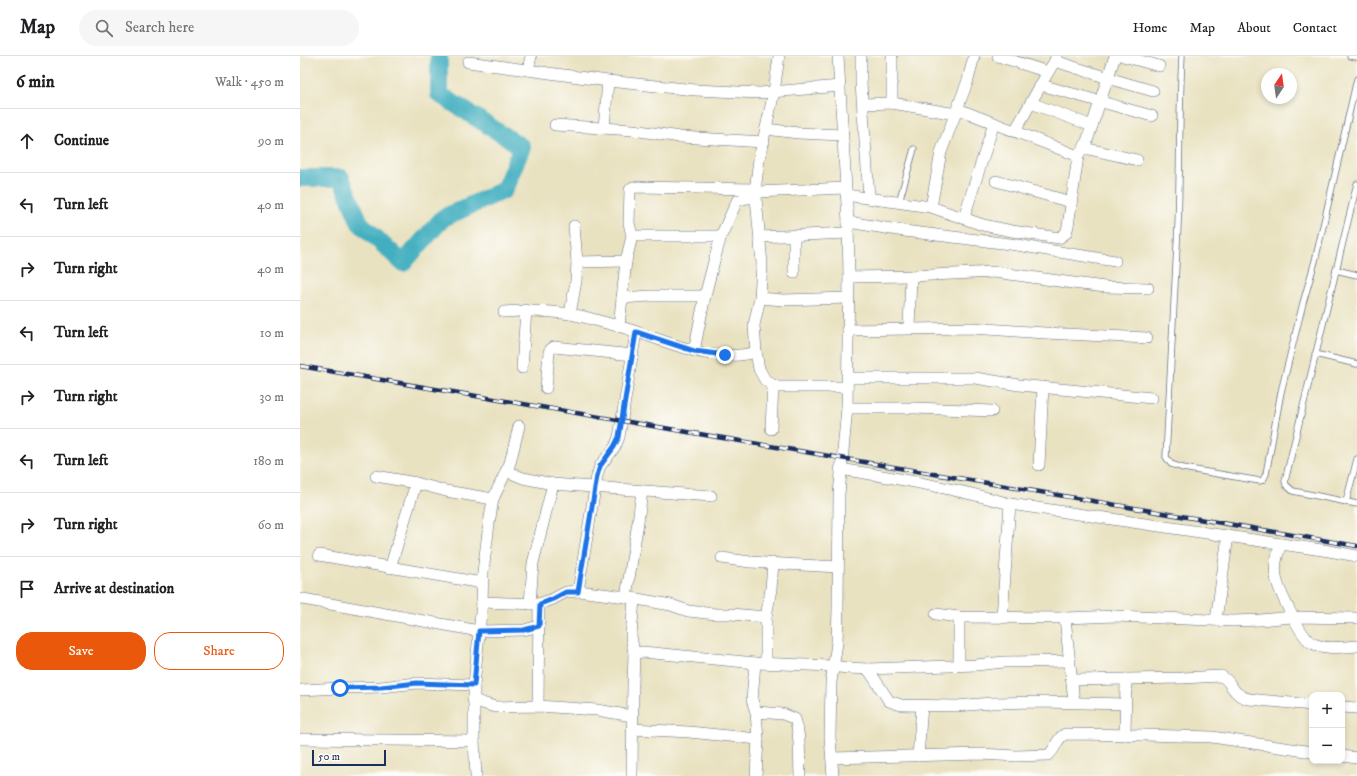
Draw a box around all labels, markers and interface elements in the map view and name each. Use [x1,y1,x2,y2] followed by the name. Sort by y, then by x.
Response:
[79,10,359,46] search box
[20,16,55,39] text: Map
[93,17,115,39] icon: search
[125,18,194,37] text: Search here
[1133,19,1167,37] text: Home
[1189,19,1215,37] text: Map
[1237,19,1271,37] text: About
[1293,19,1337,37] text: Contact
[1261,68,1297,104] north arrow
[16,71,55,93] text: 6 min
[215,74,284,90] text: Walk · 450 m
[16,130,38,152] icon: ahead
[54,131,109,150] text: Continue
[258,133,284,149] text: 90 m
[16,194,38,216] icon: left
[54,195,108,214] text: Turn left
[257,197,284,213] text: 40 m
[16,258,38,280] icon: right
[54,259,117,278] text: Turn right
[257,261,284,277] text: 40 m
[16,322,38,344] icon: left
[54,323,108,342] text: Turn left
[260,325,284,341] text: 10 m
[716,346,734,364] route end
[16,386,38,408] icon: right
[54,387,117,406] text: Turn right
[260,389,284,405] text: 30 m
[16,450,38,472] icon: left
[54,451,108,470] text: Turn left
[253,453,284,469] text: 180 m
[16,514,38,536] icon: right
[54,515,117,534] text: Turn right
[258,517,284,533] text: 60 m
[16,578,38,600] icon: arrive
[54,579,174,598] text: Arrive at destination
[16,632,146,670] button: Save
[154,632,284,670] button: Share
[331,679,349,697] route start
[1309,692,1345,764] map controls
[1309,692,1345,728] button: +
[1309,728,1345,764] button: −
[312,748,386,767] scale bar
[318,750,340,764] text: 50 m

